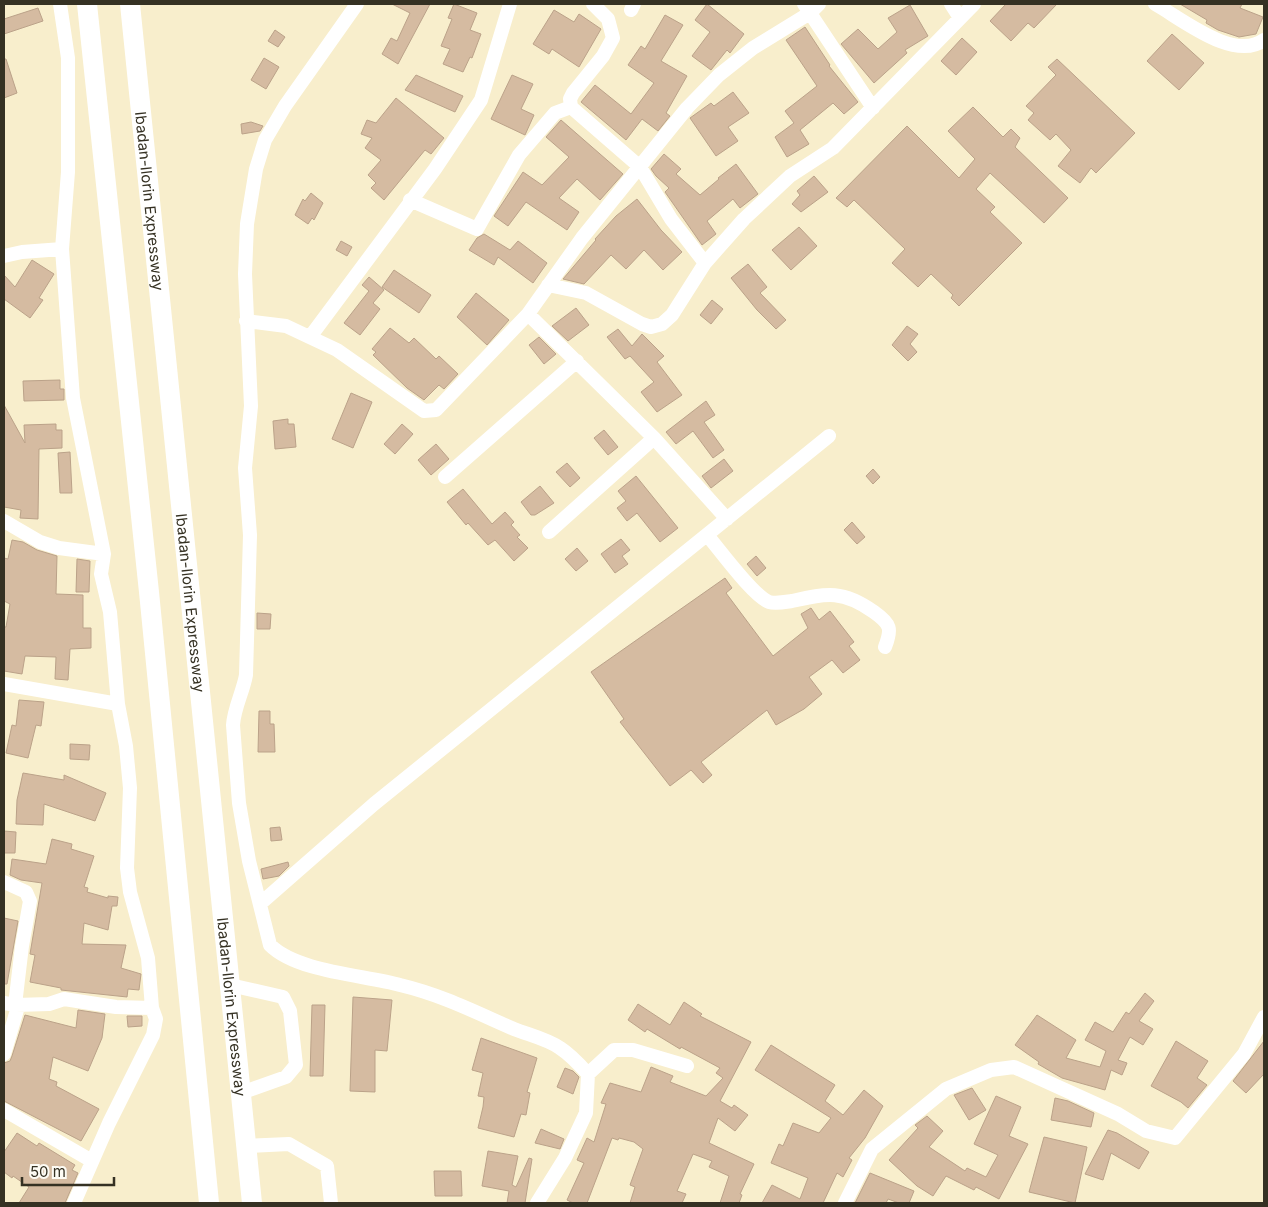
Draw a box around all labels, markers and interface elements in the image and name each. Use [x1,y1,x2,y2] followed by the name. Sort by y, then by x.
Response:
[131,111,169,292] street label: Ibadan-Ilorin Expressway
[172,512,210,694] street label: Ibadan-Ilorin Expressway
[213,916,251,1098] street label: Ibadan-Ilorin Expressway
[22,1154,115,1186] scale bar
[30,1162,66,1181] text: 50 m

